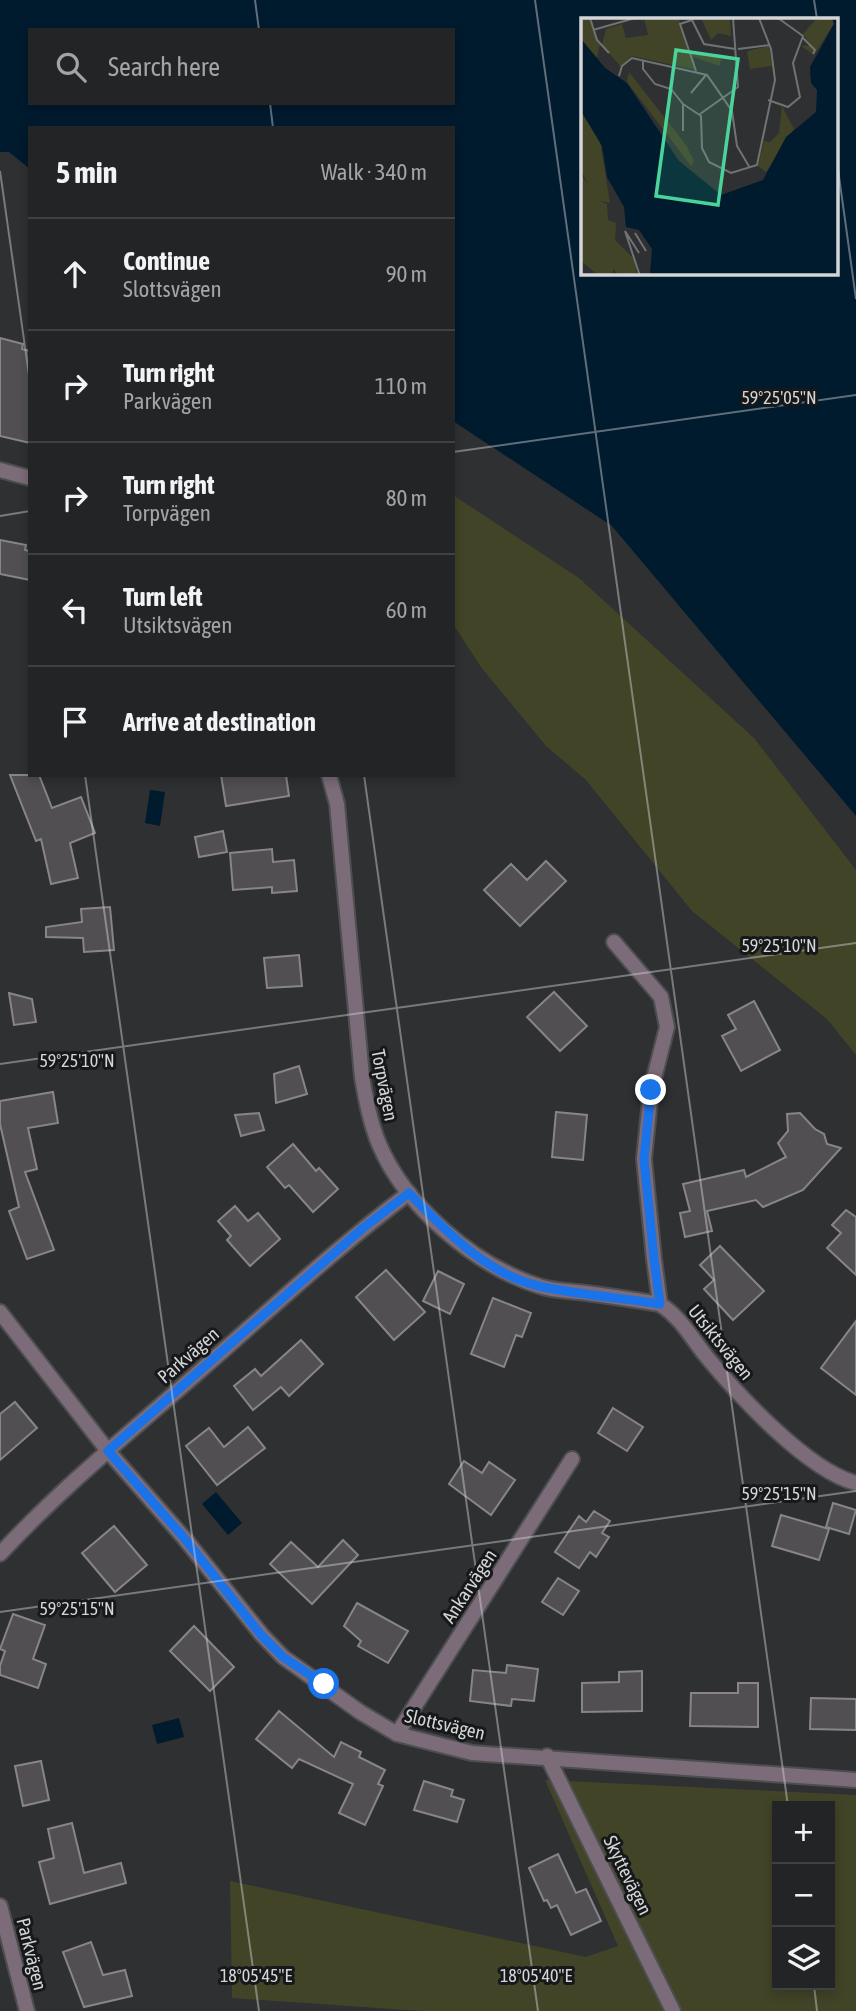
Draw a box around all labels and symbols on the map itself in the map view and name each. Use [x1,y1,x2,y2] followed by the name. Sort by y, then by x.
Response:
[581,18,838,275] inset map
[741,387,817,408] text: 59°25'05"N
[741,935,817,956] text: 59°25'10"N
[367,1047,403,1123] street label: Torpvägen
[39,1050,115,1071] text: 59°25'10"N
[635,1074,666,1105] route end
[684,1300,758,1384] street label: Utsiktsvägen
[153,1322,223,1388] street label: Parkvägen
[741,1483,817,1504] text: 59°25'15"N
[437,1545,501,1627] street label: Ankarvägen
[39,1598,115,1619] text: 59°25'15"N
[308,1668,339,1699] route start
[403,1704,487,1744] street label: Slottsvägen
[599,1832,657,1918] street label: Skyttevägen
[12,1916,52,1992] street label: Parkvägen
[220,1965,292,1986] text: 18°05'45"E
[500,1965,572,1986] text: 18°05'40"E

